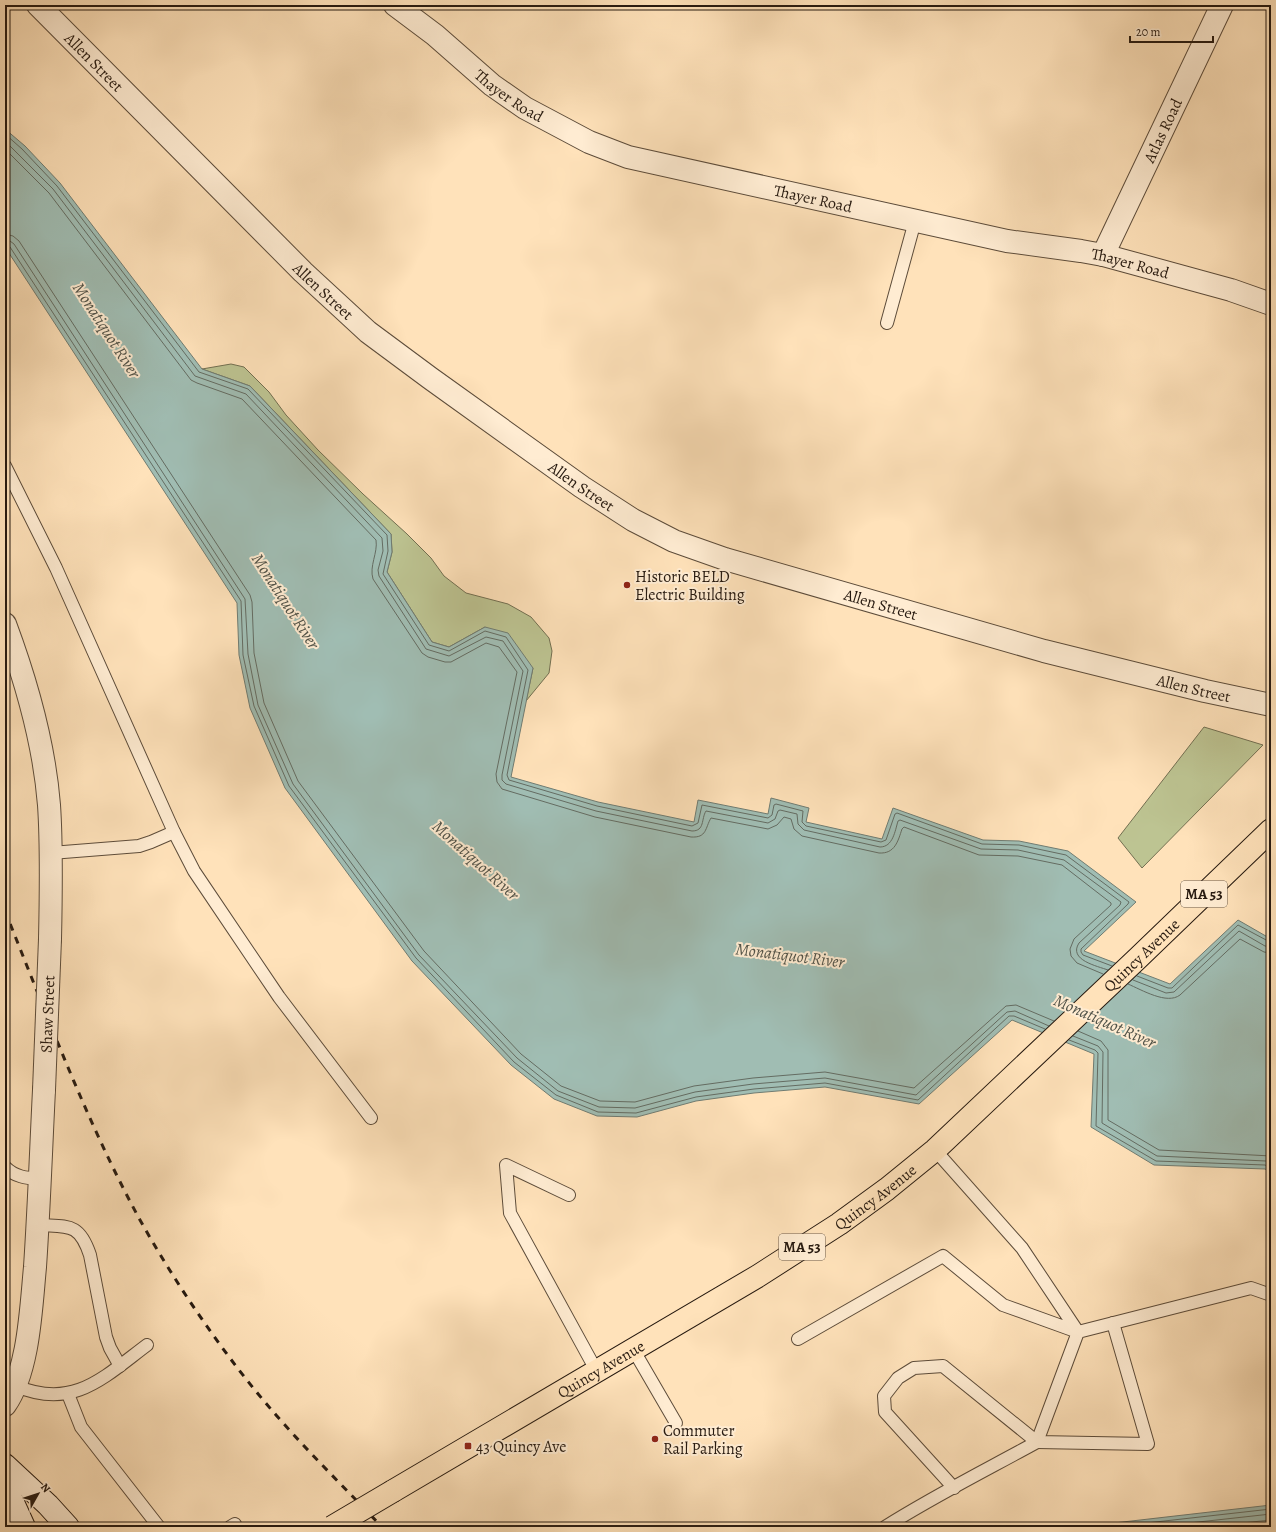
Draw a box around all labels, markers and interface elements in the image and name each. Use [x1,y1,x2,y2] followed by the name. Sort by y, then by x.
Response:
[1130,18,1213,44] scale bar
[1136,24,1160,40] text: 20 m
[59,27,128,97] street label: Allen Street
[469,65,548,128] street label: Thayer Road
[1138,95,1188,168] street label: Atlas Road
[772,180,855,218] street label: Thayer Road
[1090,243,1172,285] street label: Thayer Road
[287,257,358,325] street label: Allen Street
[67,278,147,383] water label: Monatiquot River
[543,456,618,517] street label: Allen Street
[246,549,326,654] water label: Monatiquot River
[635,566,745,606] place label: Historic BELD Electric Building
[622,580,632,590] marker: Historic BELD Electric Building
[840,584,920,626] street label: Allen Street
[1153,669,1232,708] street label: Allen Street
[427,815,525,906] water label: Monatiquot River
[1181,881,1227,907] road number: MA 53
[1099,914,1185,997] street label: Quincy Avenue
[734,937,847,974] water label: Monatiquot River
[35,975,61,1053] street label: Shaw Street
[1050,989,1161,1055] water label: Monatiquot River
[830,1159,921,1236] street label: Quincy Avenue
[779,1234,825,1260] road number: MA 53
[553,1335,649,1404] street label: Quincy Avenue
[663,1420,743,1460] place label: Commuter Rail Parking
[650,1434,660,1444] marker: Commuter Rail Parking
[476,1436,566,1458] place label: 43 Quincy Ave
[463,1441,473,1451] marker: 43 Quincy Ave
[18,1474,58,1514] north arrow
[37,1480,54,1496] text: N

